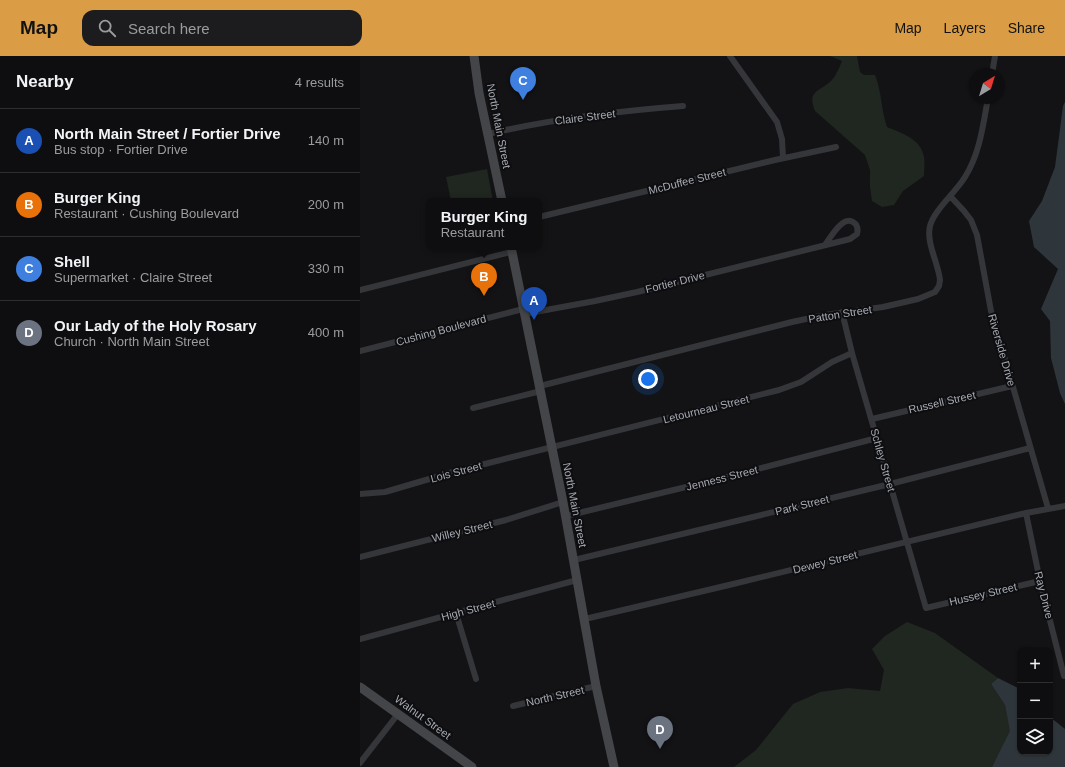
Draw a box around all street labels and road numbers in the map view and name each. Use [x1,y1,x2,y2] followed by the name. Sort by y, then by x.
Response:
[485,83,513,169] street label: North Main Street
[554,107,616,127] street label: Claire Street
[647,166,727,196] street label: McDuffee Street
[644,269,706,295] street label: Fortier Drive
[807,303,873,325] street label: Patton Street
[395,312,487,348] street label: Cushing Boulevard
[986,313,1018,387] street label: Riverside Drive
[907,388,977,416] street label: Russell Street
[662,393,750,425] street label: Letourneau Street
[868,427,898,493] street label: Schley Street
[429,459,483,485] street label: Lois Street
[561,462,589,548] street label: North Main Street
[685,463,759,493] street label: Jenness Street
[774,493,830,517] street label: Park Street
[431,518,493,544] street label: Willey Street
[792,548,858,576] street label: Dewey Street
[1032,570,1056,620] street label: Ray Drive
[948,580,1018,608] street label: Hussey Street
[440,597,496,623] street label: High Street
[525,683,585,709] street label: North Street
[393,693,453,741] street label: Walnut Street

